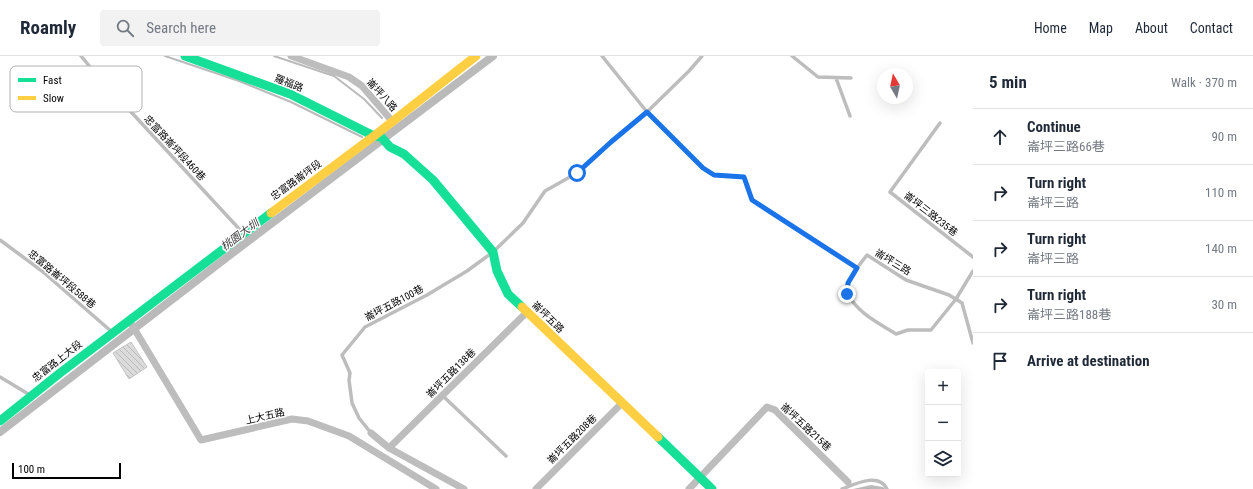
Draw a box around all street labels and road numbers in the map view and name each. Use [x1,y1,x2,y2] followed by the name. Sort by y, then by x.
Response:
[273,72,305,94] street label: 羅福路
[365,76,399,114] street label: 崙坪八路
[142,113,208,183] street label: 忠富路崙坪段460巷
[268,158,324,202] street label: 忠富路崙坪段
[902,190,960,238] street label: 崙坪三路235巷
[873,247,913,277] street label: 崙坪三路
[26,248,98,310] street label: 忠富路崙坪段588巷
[363,283,425,323] street label: 崙坪五路100巷
[530,299,566,335] street label: 崙坪五路
[30,338,84,384] street label: 忠富路上大段
[424,346,478,400] street label: 崙坪五路138巷
[779,401,833,453] street label: 崙坪五路215巷
[244,406,286,426] street label: 上大五路
[545,412,599,466] street label: 崙坪五路208巷

